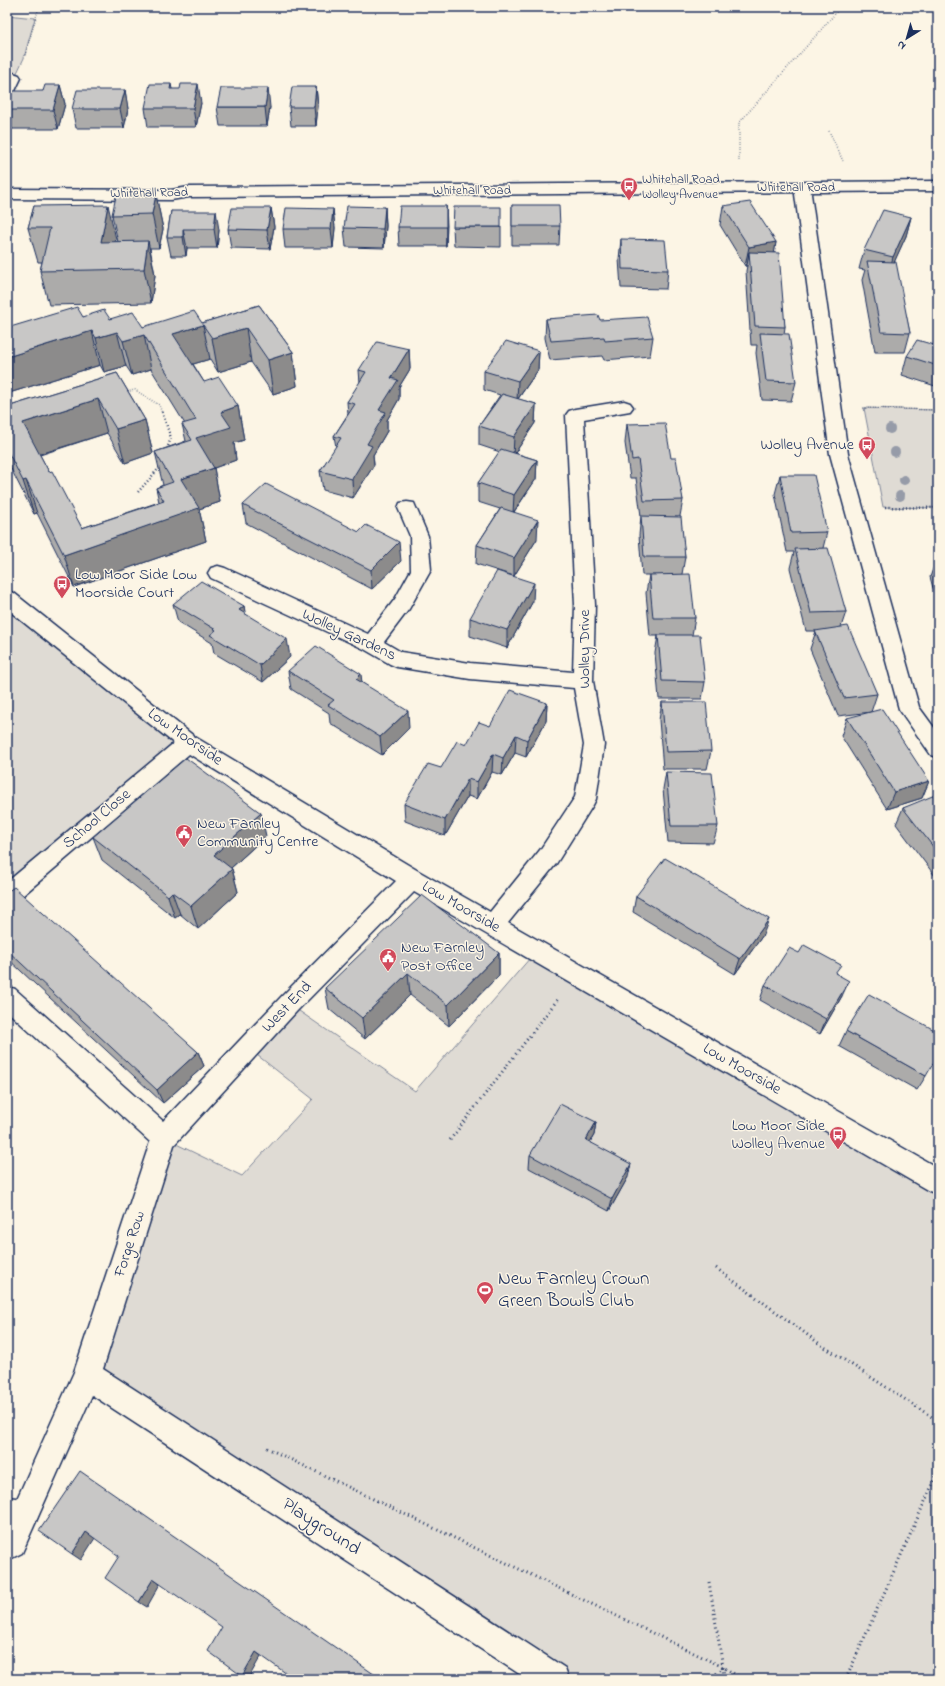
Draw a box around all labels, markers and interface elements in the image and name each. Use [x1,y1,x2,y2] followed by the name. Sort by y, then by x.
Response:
[887,18,927,58] north arrow
[894,37,909,54] text: N
[642,170,721,205] place label: Whitehall Road Wolley Avenue
[619,176,639,201] bus stop icon: Whitehall Road Wolley Avenue
[757,178,836,197] street label: Whitehall Road
[433,181,512,200] street label: Whitehall Road
[110,183,189,203] street label: Whitehall Road
[760,433,855,457] place label: Wolley Avenue
[857,435,877,460] bus stop icon: Wolley Avenue
[75,563,197,605] place label: Low Moor Side Low Moorside Court
[52,574,72,599] bus stop icon: Low Moor Side Low Moorside Court
[298,603,400,667] street label: Wolley Gardens
[573,609,597,689] street label: Wolley Drive
[142,702,228,772] street label: Low Moorside
[58,783,137,855] street label: School Close
[197,812,319,854] place label: New Farnley Community Centre
[174,823,194,848] public building icon: New Farnley Community Centre
[417,875,505,940] street label: Low Moorside
[401,936,484,978] place label: New Farnley Post Office
[378,947,398,972] public building icon: New Farnley Post Office
[256,976,318,1038] street label: West End
[698,1037,786,1102] street label: Low Moorside
[731,1114,826,1156] place label: Low Moor Side Wolley Avenue
[828,1125,848,1150] bus stop icon: Low Moor Side Wolley Avenue
[108,1208,152,1281] street label: Forge Row
[498,1266,649,1315] place label: New Farnley Crown Green Bowls Club
[475,1280,495,1305] sports icon: New Farnley Crown Green Bowls Club
[275,1491,366,1564] street label: Playground

